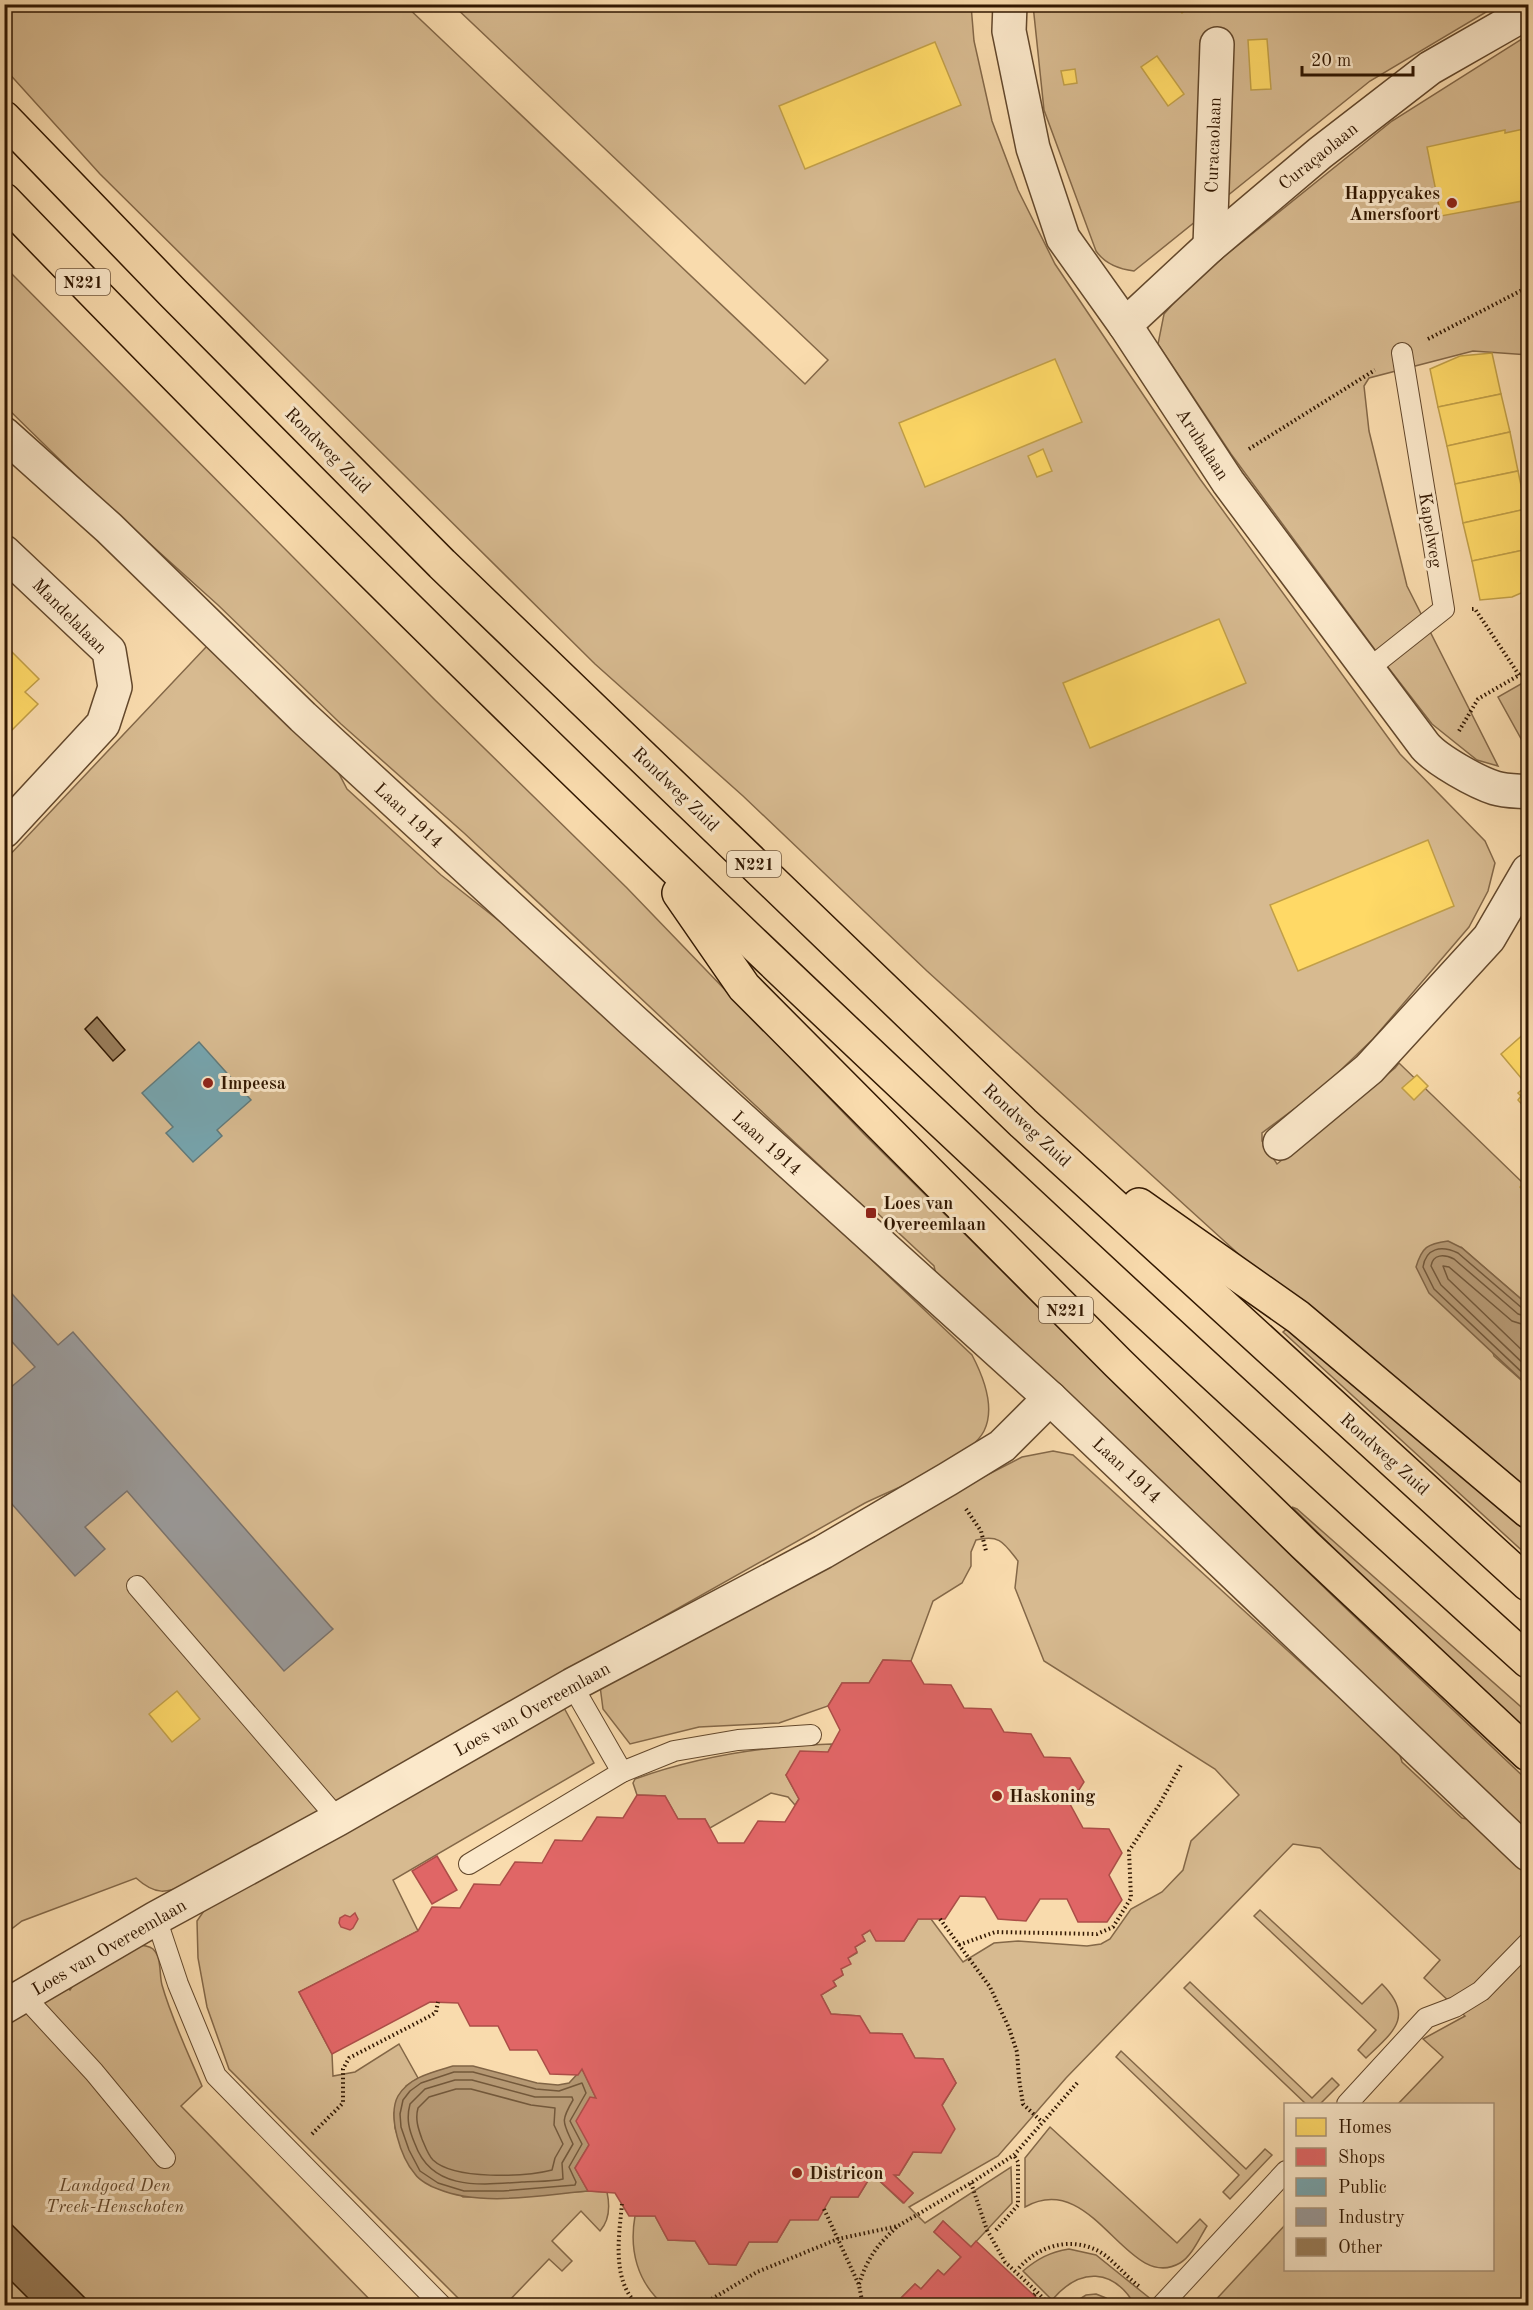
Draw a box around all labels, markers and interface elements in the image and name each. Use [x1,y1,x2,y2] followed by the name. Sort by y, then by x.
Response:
[1302,39,1413,77] scale bar
[1311,52,1351,70] text: 20 m
[1203,96,1225,193] street label: Curacaolaan
[1276,119,1362,194] street label: Curaçaolaan
[1344,185,1440,224] place label: Happycakes Amersfoort
[1445,196,1459,210] marker: Happycakes Amersfoort
[56,269,110,295] road number: N221
[281,405,373,497] street label: Rondweg Zuid
[1172,406,1232,484] street label: Arubalaan
[1415,491,1445,569] street label: Kapelweg
[28,576,110,658] street label: Mandelalaan
[629,744,722,835] street label: Rondweg Zuid
[371,780,446,852] street label: Laan 1914
[727,851,781,877] road number: N221
[220,1075,286,1093] place label: Impeesa
[201,1076,215,1090] marker: Impeesa
[979,1081,1074,1171] street label: Rondweg Zuid
[728,1108,804,1179] street label: Laan 1914
[883,1195,986,1234] place label: Loes van Overeemlaan
[864,1206,878,1220] marker: Loes van Overeemlaan
[1039,1297,1093,1323] road number: N221
[1336,1410,1432,1499] street label: Rondweg Zuid
[1089,1435,1164,1507] street label: Laan 1914
[452,1659,614,1760] street label: Loes van Overeemlaan
[1009,1788,1095,1806] place label: Haskoning
[990,1789,1004,1803] marker: Haskoning
[29,1896,190,1999] street label: Loes van Overeemlaan
[1284,2103,1494,2271] legend
[1338,2119,1392,2137] text: Homes
[1338,2149,1385,2167] text: Shops
[809,2165,883,2183] place label: Districon
[790,2166,804,2180] marker: Districon
[46,2177,184,2216] park label: Landgoed Den Treek-Henschoten
[1338,2179,1387,2197] text: Public
[1338,2209,1405,2227] text: Industry
[1338,2239,1383,2257] text: Other

